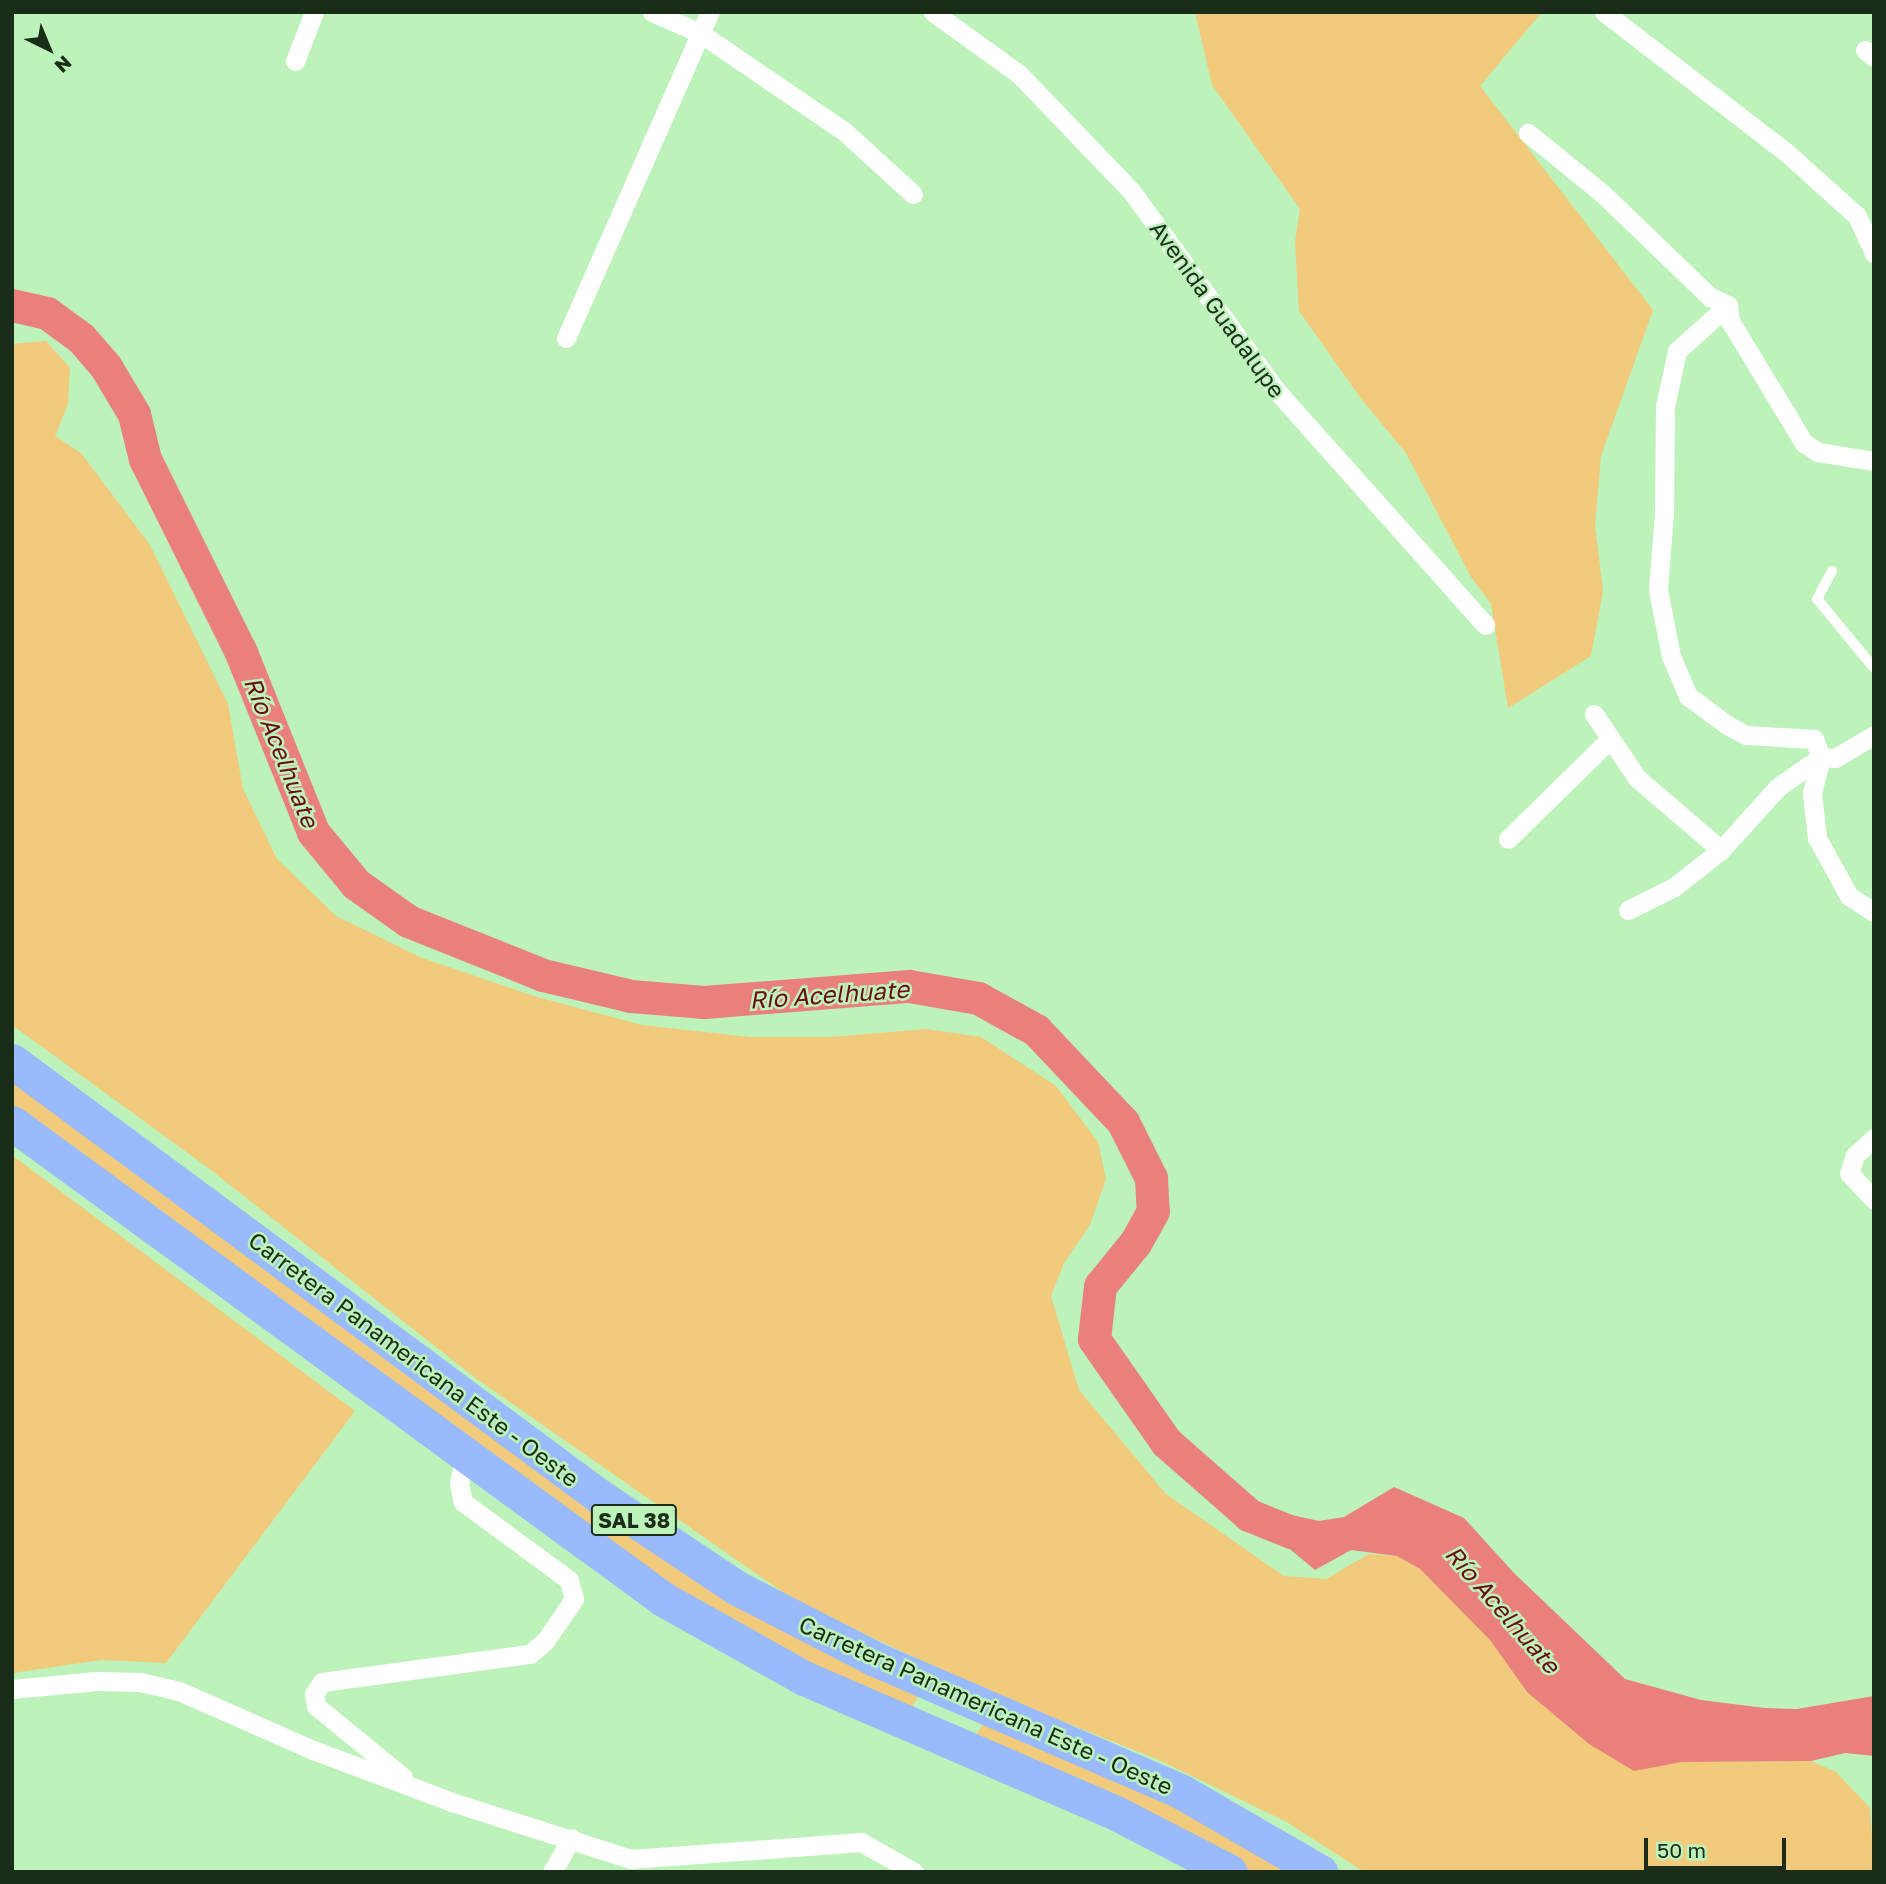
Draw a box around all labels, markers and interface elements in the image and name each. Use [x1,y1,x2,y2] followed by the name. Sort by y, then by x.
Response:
[14,14,84,84] north arrow
[51,51,77,78] text: N
[1145,215,1291,403] street label: Avenida Guadalupe
[239,673,325,831] water label: Río Acelhuate
[748,974,910,1014] water label: Río Acelhuate
[244,1226,584,1492] street label: Carretera Panamericana Este - Oeste
[590,1502,678,1538] road number: SAL 38
[1440,1539,1566,1679] water label: Río Acelhuate
[795,1610,1177,1800] street label: Carretera Panamericana Este - Oeste
[1648,1825,1790,1869] scale bar
[1657,1837,1706,1863] text: 50 m

